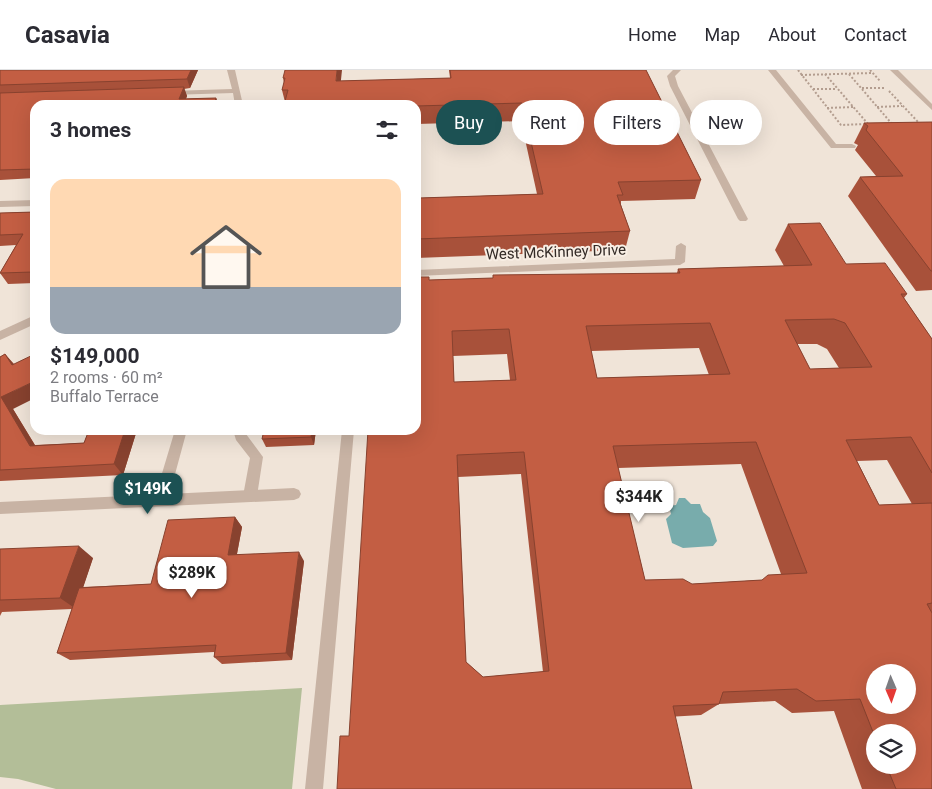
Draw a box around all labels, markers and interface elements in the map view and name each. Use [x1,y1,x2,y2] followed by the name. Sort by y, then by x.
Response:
[25,21,110,49] text: Casavia
[628,24,677,45] text: Home
[705,24,740,45] text: Map
[768,24,816,45] text: About
[844,24,907,45] text: Contact
[436,100,502,145] chip: Buy
[512,100,584,145] chip: Rent
[594,100,680,145] chip: Filters
[690,100,762,145] chip: New
[373,116,401,144] icon: filters
[50,118,131,142] text: 3 homes
[181,212,271,302] icon: home
[486,241,626,263] street label: West McKinney Drive
[50,344,140,368] text: $149,000
[50,368,163,387] text: 2 rooms · 60 m²
[50,387,159,406] text: Buffalo Terrace
[113,472,183,515] pin: $149K
[125,479,171,498] text: $149K
[604,480,674,523] pin: $344K
[616,487,662,506] text: $344K
[157,556,227,599] pin: $289K
[169,563,215,582] text: $289K
[866,664,916,714] north arrow
[866,664,916,774] map controls
[866,724,916,774] button: layers

